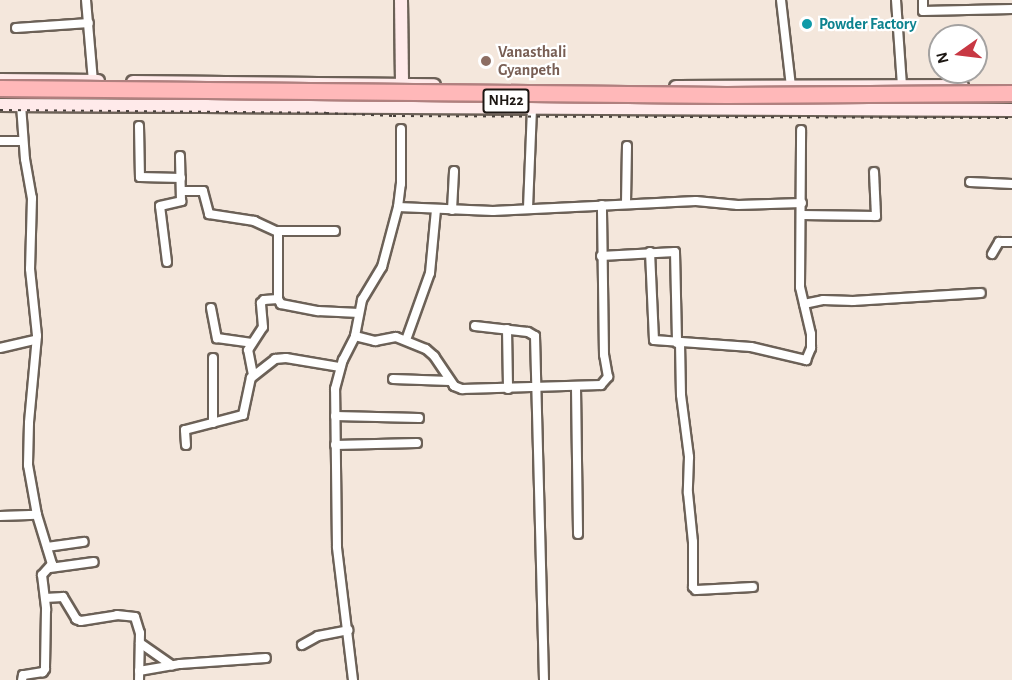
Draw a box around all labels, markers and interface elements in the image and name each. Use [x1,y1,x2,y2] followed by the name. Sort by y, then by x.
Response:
[819,14,917,34] place label: Powder Factory
[800,17,814,31] marker: Powder Factory
[928,24,988,84] north arrow
[498,42,566,80] place label: Vanasthali Gyanpeth
[933,51,952,65] text: N
[479,54,493,68] marker: Vanasthali Gyanpeth
[482,89,530,113] road number: NH22

